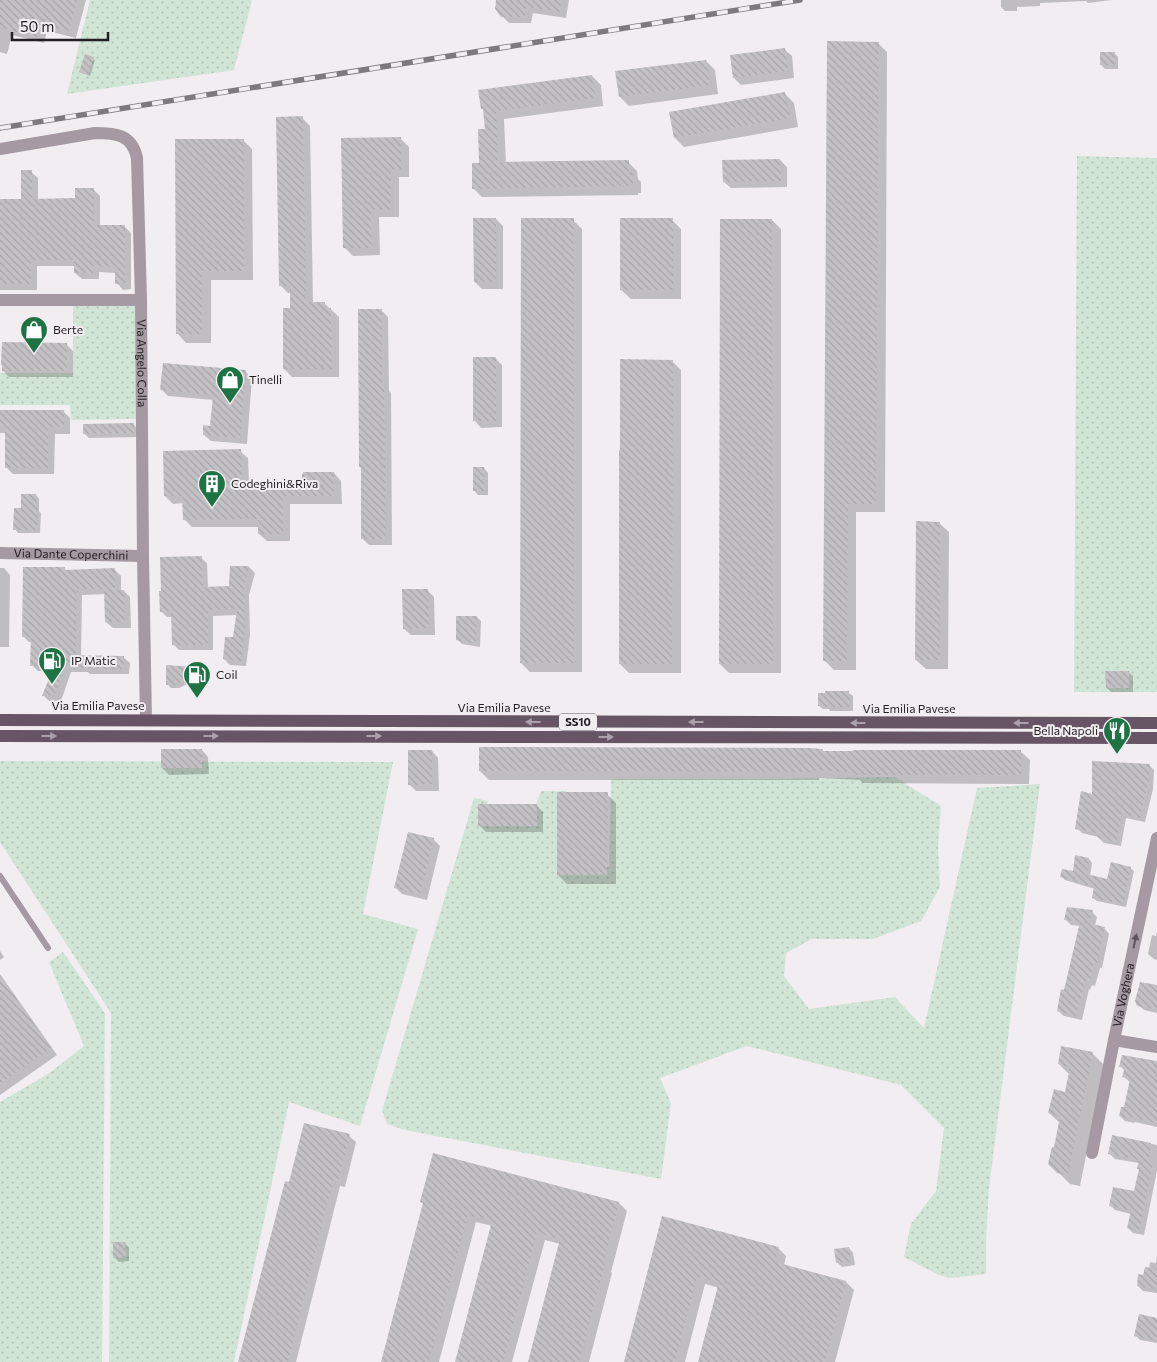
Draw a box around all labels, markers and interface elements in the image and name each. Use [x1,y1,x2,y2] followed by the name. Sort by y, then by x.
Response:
[12,10,109,42] scale bar
[20,17,54,35] text: 50 m
[19,315,49,354] shop icon: Berte
[135,319,150,407] street label: Via Angelo Colla
[53,322,83,336] place label: Berte
[215,365,245,404] shop icon: Tinelli
[249,372,282,386] place label: Tinelli
[197,469,227,508] building icon: Codeghini&Riva
[231,476,318,490] place label: Codeghini&Riva
[13,545,129,562] street label: Via Dante Coperchini
[37,646,67,685] fuel station icon: IP Matic
[71,653,116,667] place label: IP Matic
[182,660,212,699] fuel station icon: Coil
[216,667,238,681] place label: Coil
[51,698,145,712] street label: Via Emilia Pavese
[457,700,551,714] street label: Via Emilia Pavese
[862,701,956,715] street label: Via Emilia Pavese
[559,714,597,730] road number: SS10
[1102,716,1132,755] restaurant icon: Bella Napoli
[525,718,541,726] one-way arrow
[688,718,704,726] one-way arrow
[850,718,866,726] one-way arrow
[1013,719,1029,727] one-way arrow
[1034,723,1098,737] place label: Bella Napoli
[41,732,57,740] one-way arrow
[203,732,219,740] one-way arrow
[366,732,382,740] one-way arrow
[598,733,614,741] one-way arrow
[1131,934,1139,949] one-way arrow
[1109,962,1136,1028] street label: Via Voghera

